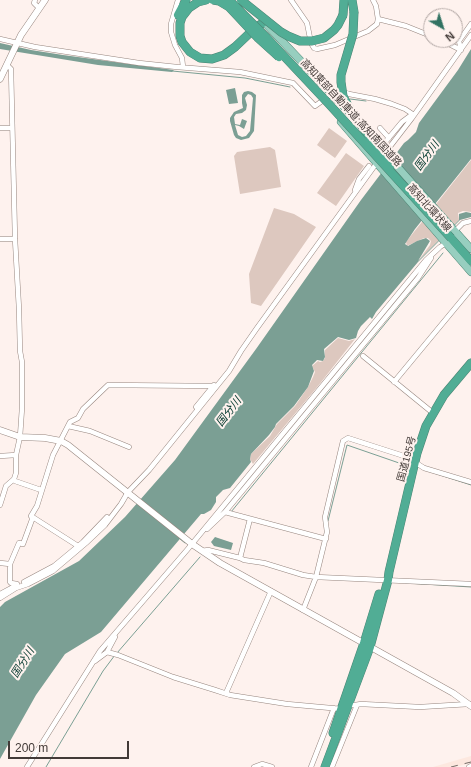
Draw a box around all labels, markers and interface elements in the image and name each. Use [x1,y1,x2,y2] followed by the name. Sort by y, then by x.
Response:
[423,8,463,48] north arrow
[443,29,457,44] text: N
[298,57,404,169] street label: 高知東部自動車道;高知南国道路
[412,139,442,173] water label: 国分川
[404,182,454,234] street label: 高知北環状線
[214,395,244,429] water label: 国分川
[395,435,419,483] street label: 国道195号
[9,646,37,680] water label: 国分川
[10,733,131,759] scale bar
[15,741,48,755] text: 200 m

